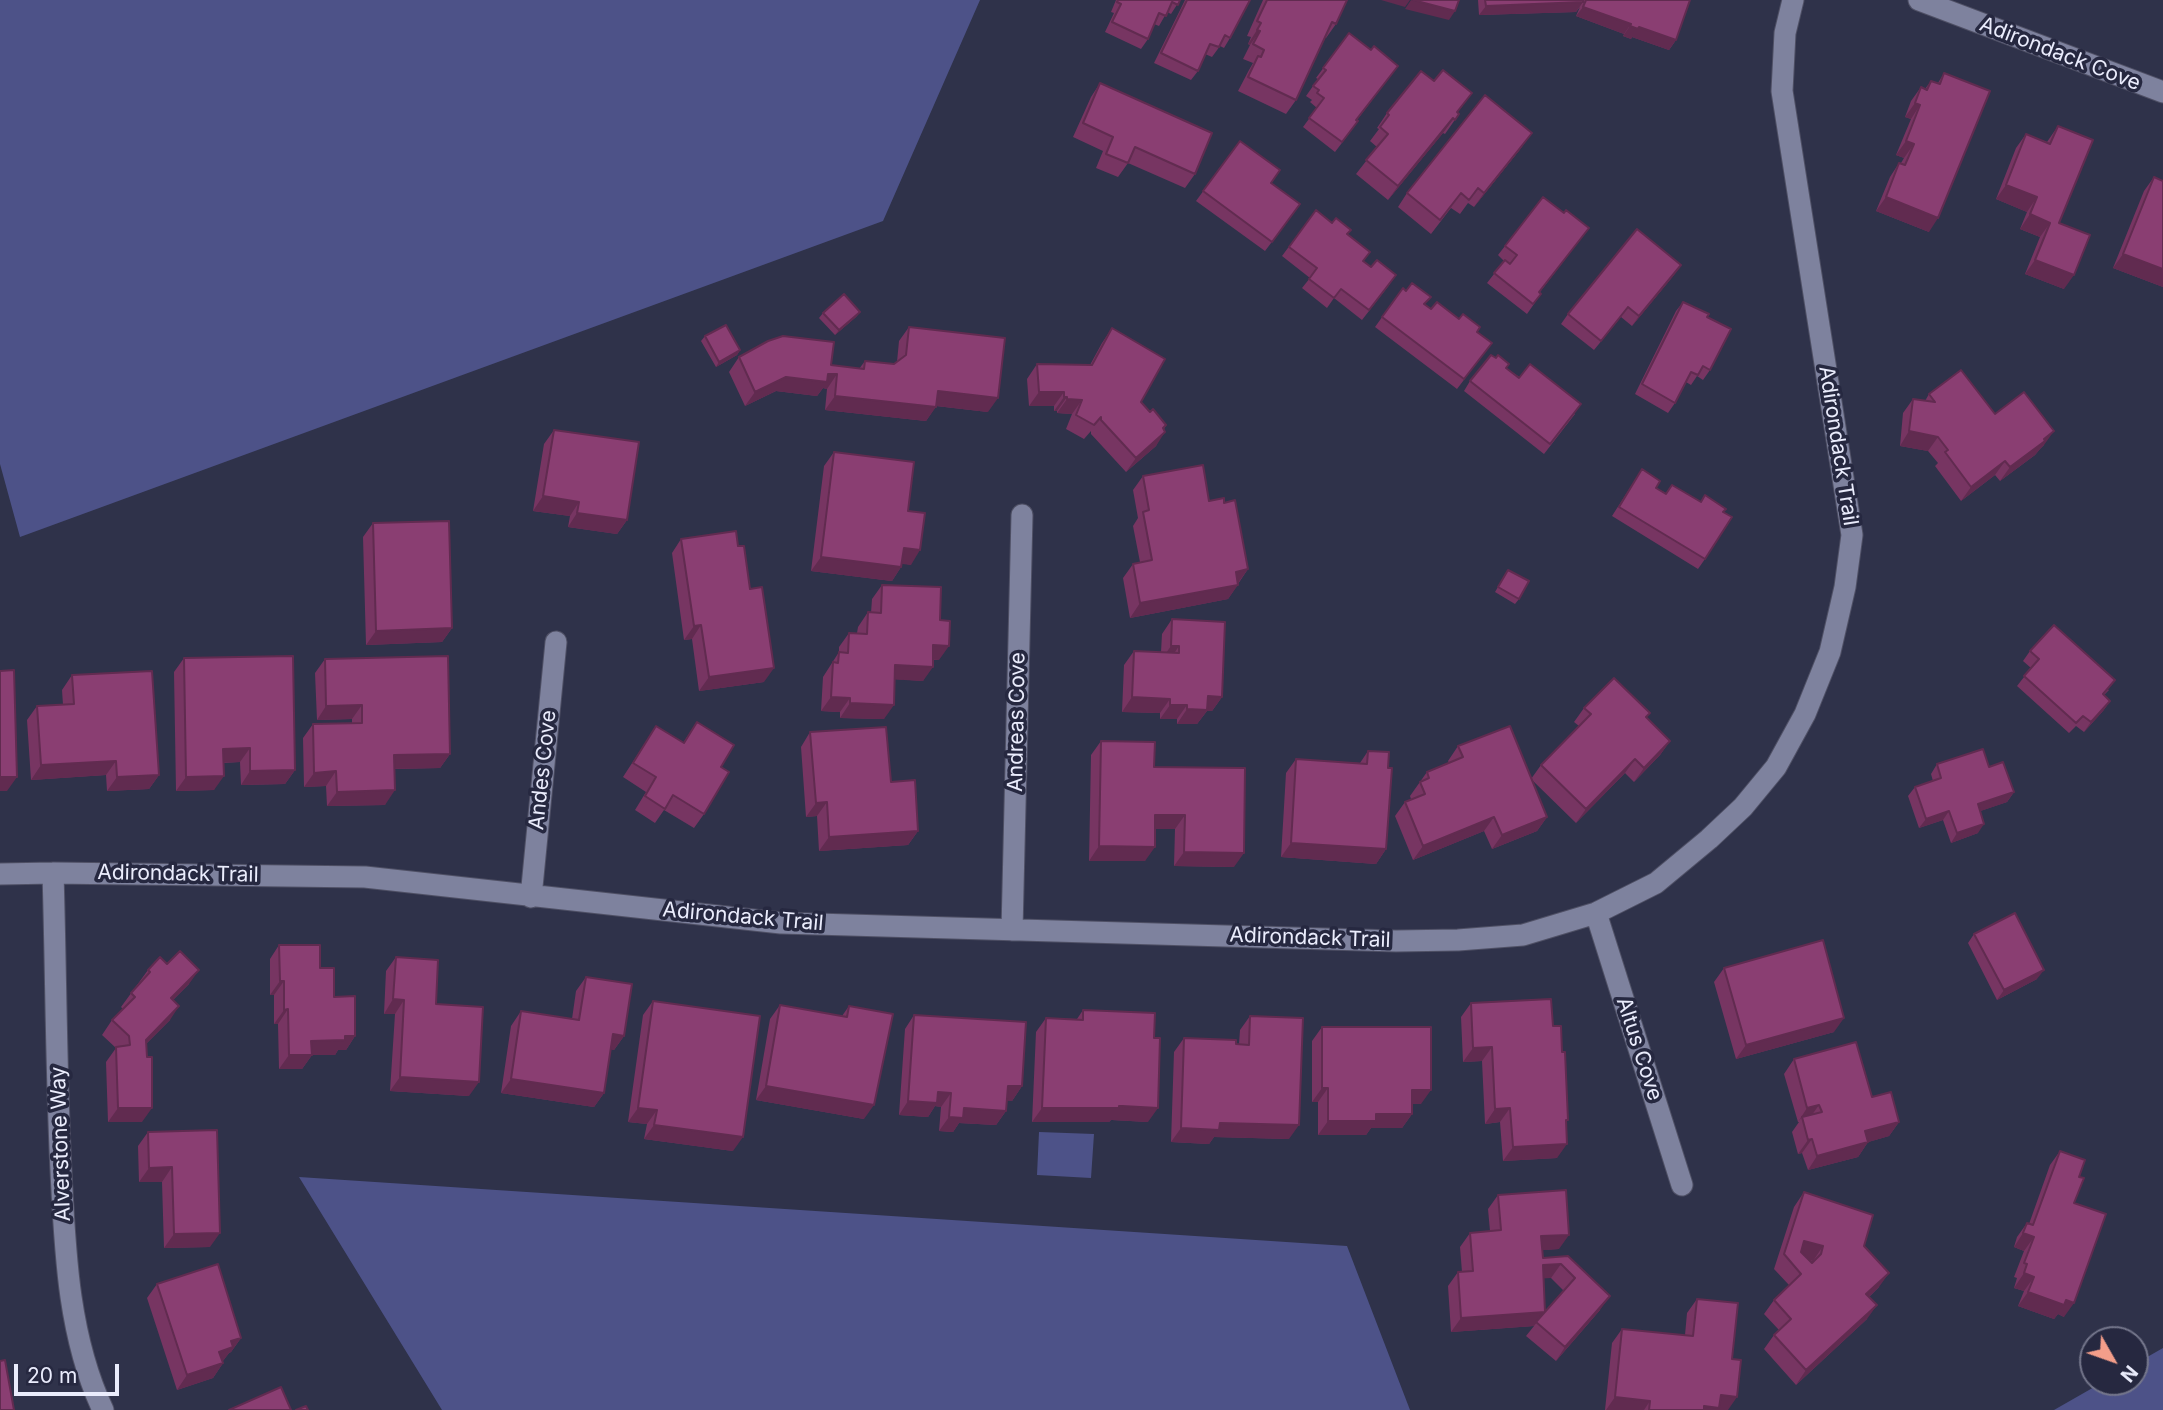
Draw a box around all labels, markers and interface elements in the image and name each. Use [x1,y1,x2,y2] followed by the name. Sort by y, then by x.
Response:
[1976,12,2144,96] street label: Adirondack Cove
[1813,364,1863,528] street label: Adirondack Trail
[1003,652,1031,792] street label: Andreas Cove
[524,709,562,831] street label: Andes Cove
[97,860,259,888] street label: Adirondack Trail
[662,897,824,937] street label: Adirondack Trail
[1229,923,1391,953] street label: Adirondack Trail
[1610,994,1668,1104] street label: Altus Cove
[46,1066,76,1222] street label: Alverstone Way
[2079,1326,2149,1396] north arrow
[18,1350,122,1394] scale bar
[2115,1361,2142,1386] text: N
[27,1363,77,1388] text: 20 m

